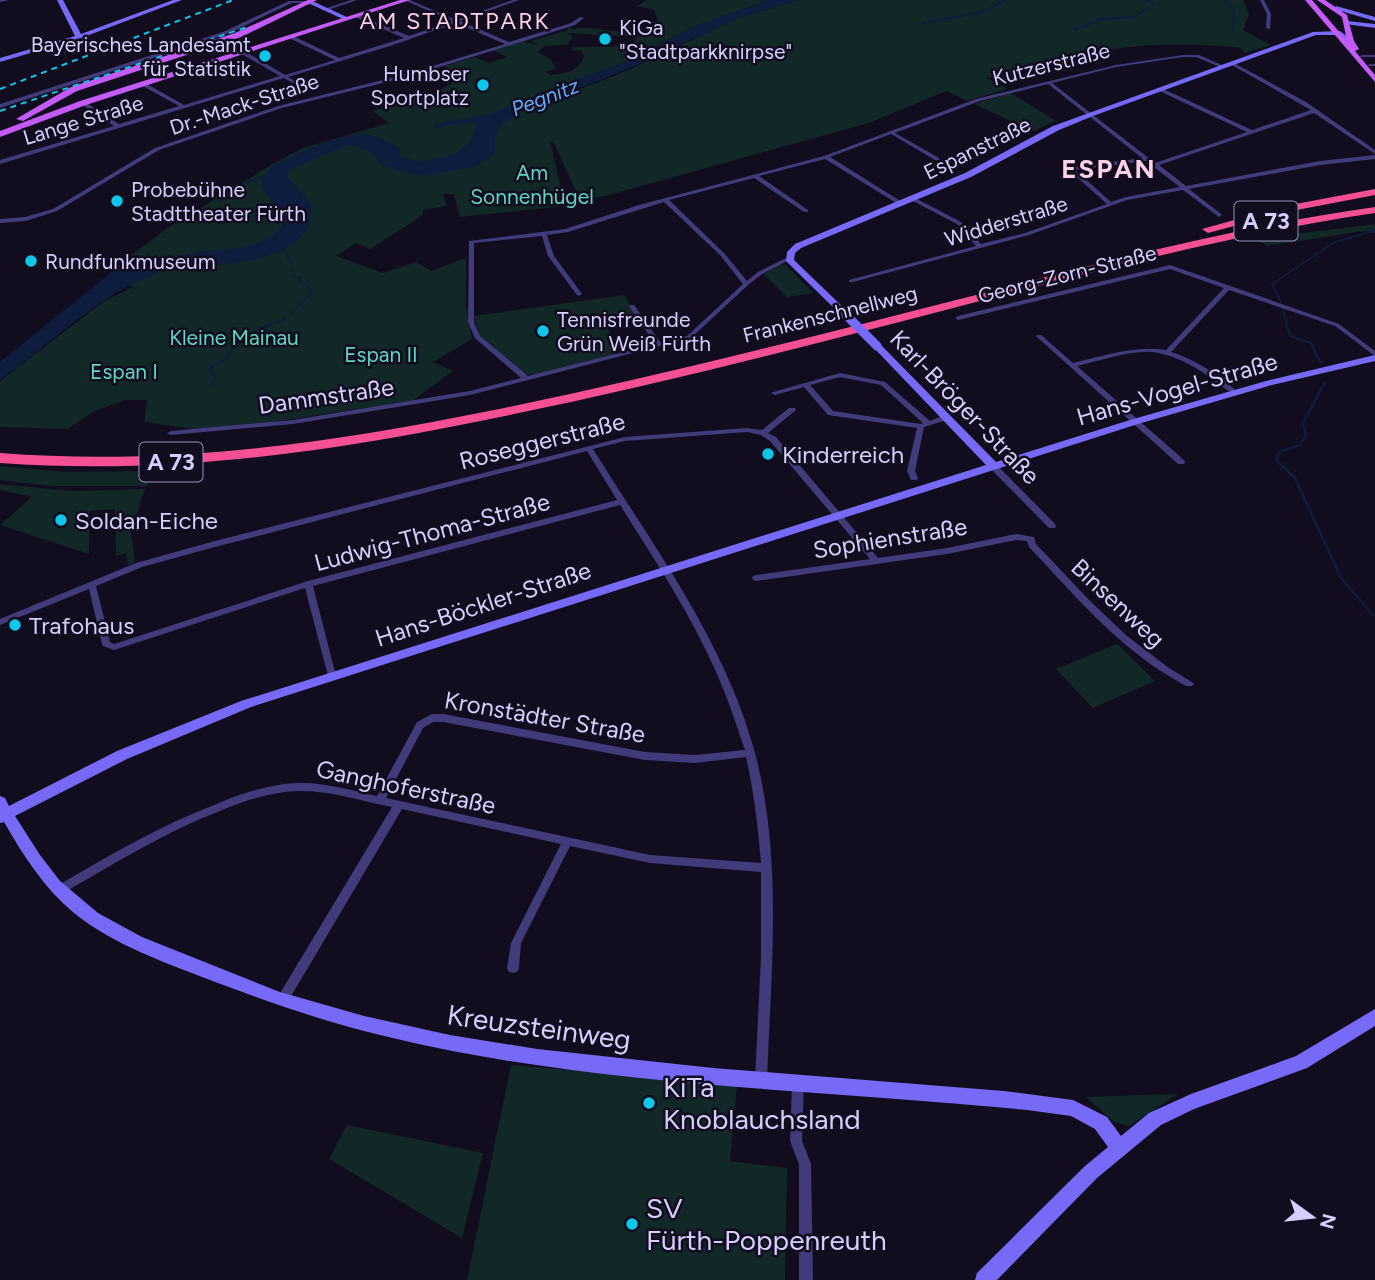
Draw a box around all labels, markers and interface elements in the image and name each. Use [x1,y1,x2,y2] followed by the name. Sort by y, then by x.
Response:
[359,7,551,35] district label: AM STADTPARK
[619,15,792,64] place label: KiGa "Stadtparkknirpse"
[597,31,613,47] marker: KiGa "Stadtparkknirpse"
[31,32,252,81] place label: Bayerisches Landesamt für Statistik
[990,37,1112,91] street label: Kutzerstraße
[257,48,273,64] marker: Bayerisches Landesamt für Statistik
[370,61,469,110] place label: Humbser Sportplatz
[166,68,322,140] street label: Dr.-Mack-Straße
[507,72,583,121] water label: Pegnitz
[475,77,491,93] marker: Humbser Sportplatz
[20,90,146,150] street label: Lange Straße
[919,111,1035,185] street label: Espanstraße
[1061,153,1157,185] district label: ESPAN
[470,160,594,209] park label: Am Sonnenhügel
[131,177,306,226] place label: Probebühne Stadttheater Fürth
[942,190,1070,252] street label: Widderstraße
[109,193,125,209] marker: Probebühne Stadttheater Fürth
[1234,202,1298,241] road number: A 73
[975,240,1159,308] street label: Georg-Zorn-Straße
[45,249,216,274] place label: Rundfunkmuseum
[23,253,39,269] marker: Rundfunkmuseum
[740,280,920,348] street label: Frankenschnellweg
[557,307,711,356] place label: Tennisfreunde Grün Weiß Fürth
[535,323,551,339] marker: Tennisfreunde Grün Weiß Fürth
[884,324,1046,490] street label: Karl-Bröger-Straße
[169,325,299,350] park label: Kleine Mainau
[344,342,418,367] park label: Espan II
[1073,346,1281,432] street label: Hans-Vogel-Straße
[90,359,158,384] park label: Espan I
[256,372,396,420] street label: Dammstraße
[456,406,628,476] street label: Roseggerstraße
[782,440,904,469] place label: Kinderreich
[140,442,202,482] road number: A 73
[760,446,776,462] marker: Kinderreich
[311,487,553,577] street label: Ludwig-Thoma-Straße
[75,506,218,535] place label: Soldan-Eiche
[53,512,69,528] marker: Soldan-Eiche
[811,512,969,564] street label: Sophienstraße
[1065,553,1171,653] street label: Binsenweg
[371,555,595,653] street label: Hans-Böckler-Straße
[29,611,134,640] place label: Trafohaus
[7,617,23,633] marker: Trafohaus
[442,685,648,749] street label: Kronstädter Straße
[314,754,498,820] street label: Ganghoferstraße
[445,997,633,1057] street label: Kreuzsteinweg
[663,1070,861,1136] place label: KiTa Knoblauchsland
[641,1095,657,1111] marker: KiTa Knoblauchsland
[1277,1182,1347,1252] north arrow
[646,1191,887,1257] place label: SV Fürth-Poppenreuth
[1315,1211,1341,1231] text: N
[624,1216,640,1232] marker: SV Fürth-Poppenreuth

